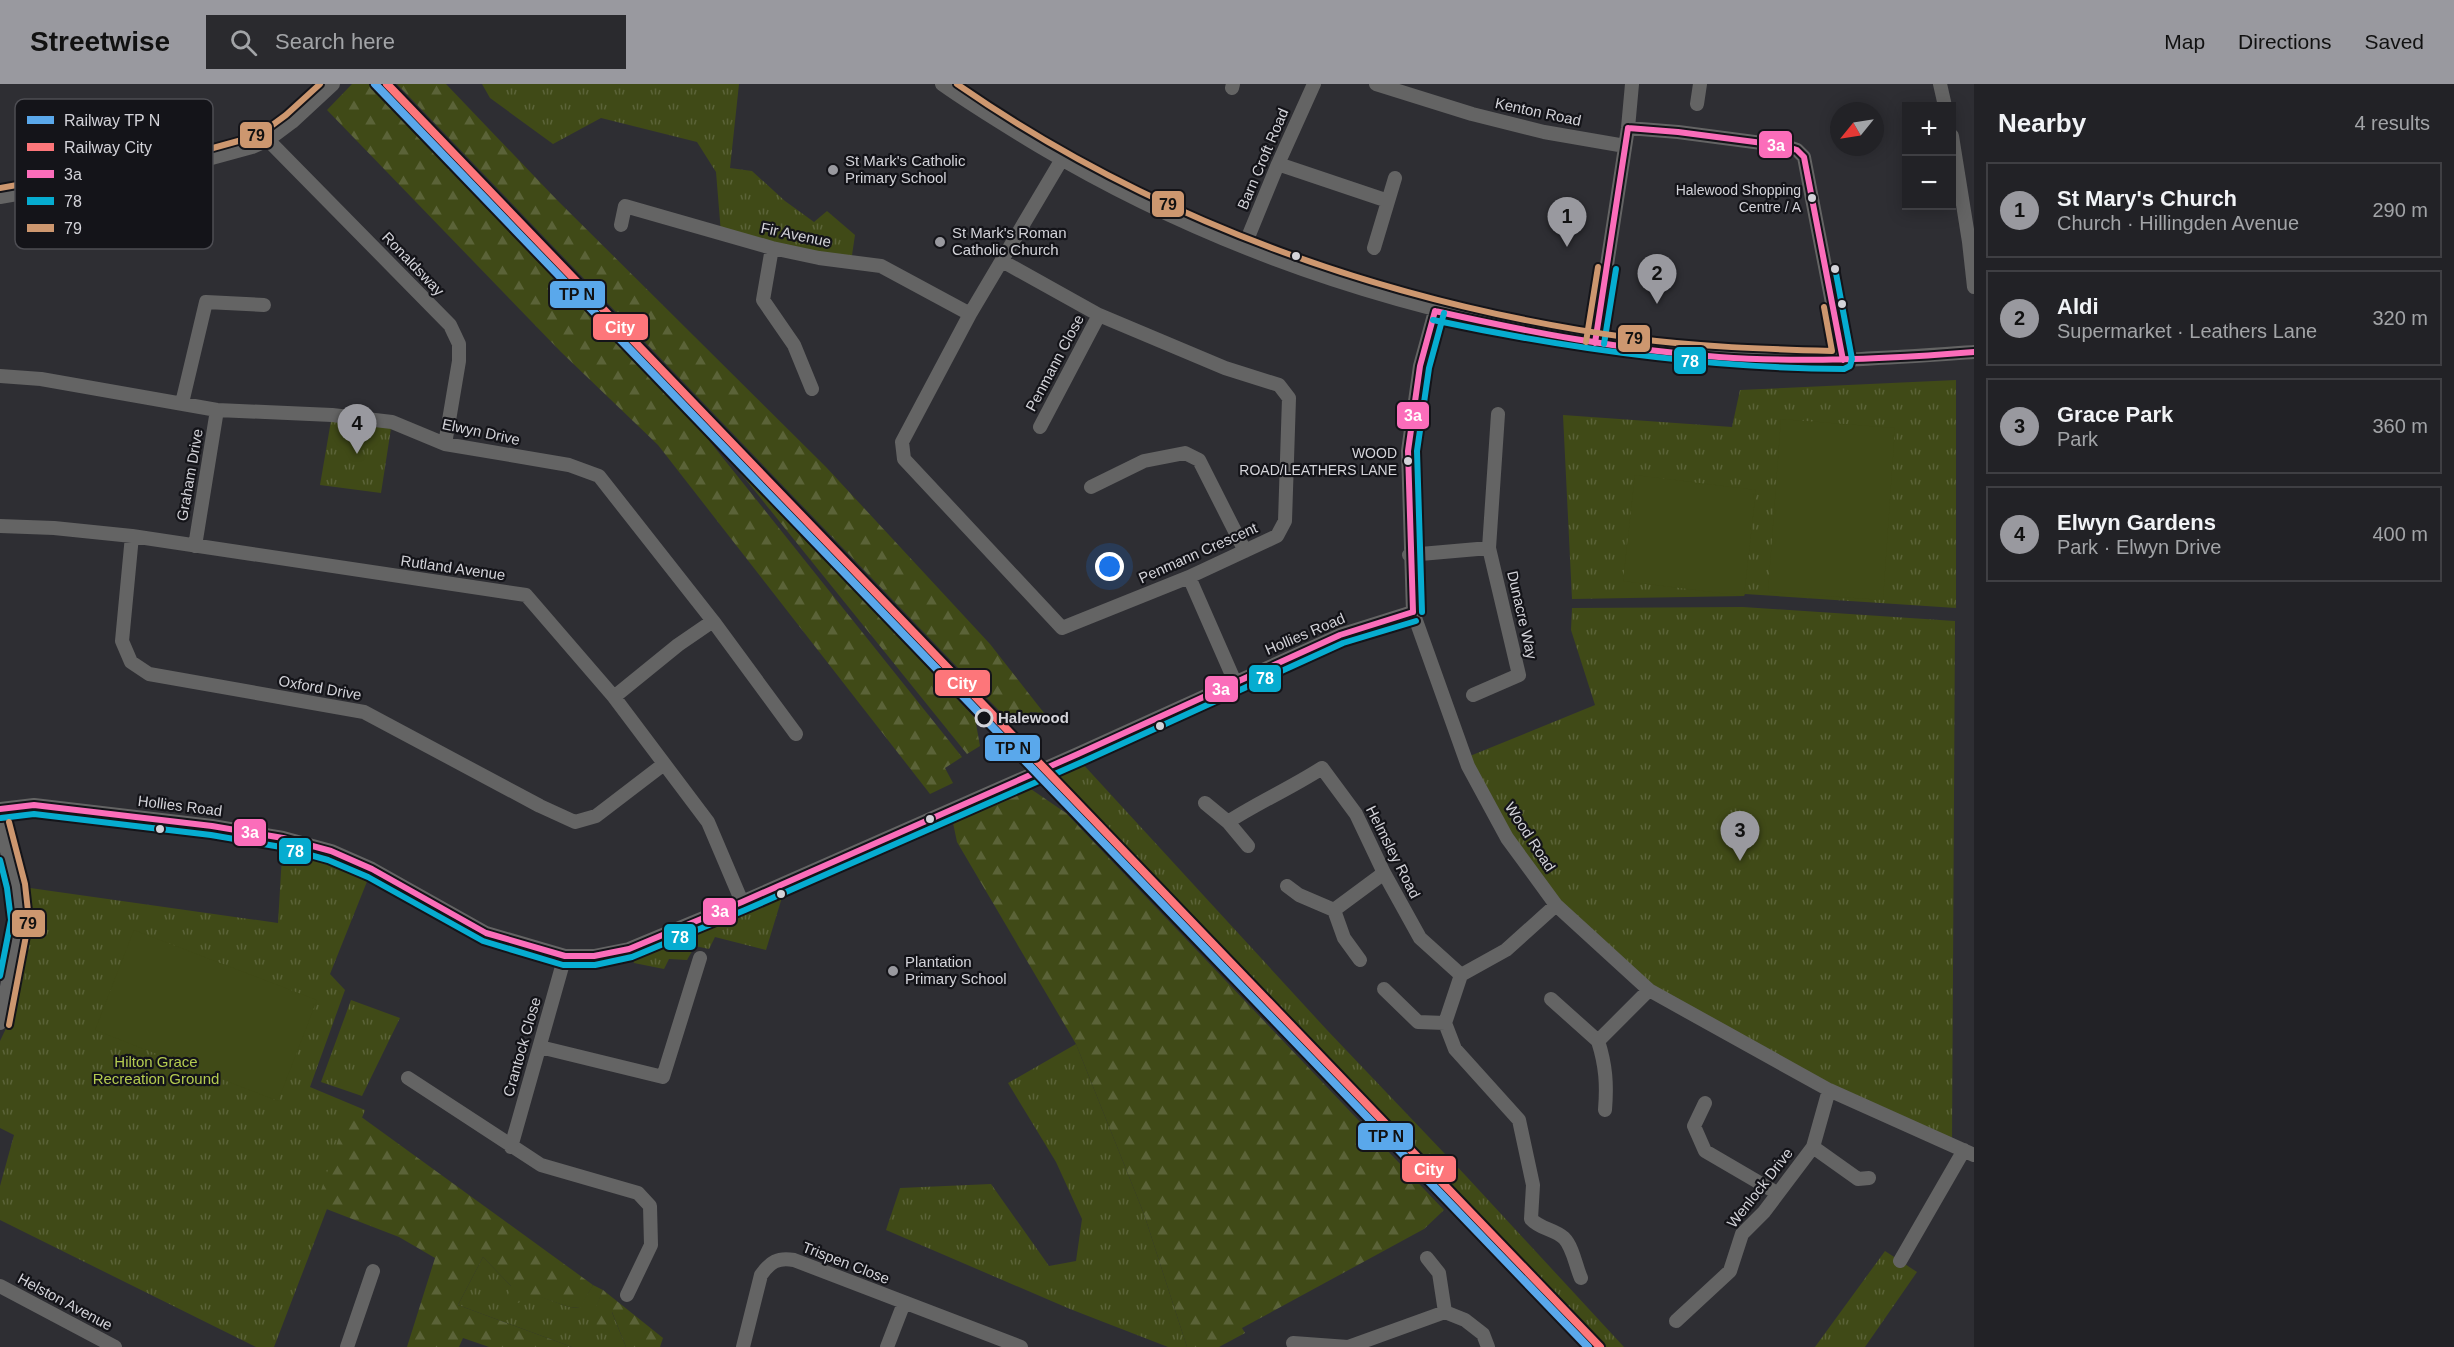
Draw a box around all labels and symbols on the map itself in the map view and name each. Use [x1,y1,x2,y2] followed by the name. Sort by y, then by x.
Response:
[1494,94,1583,129] street label: Kenton Road
[15,99,213,249] legend
[1830,102,1884,156] north arrow
[1234,106,1292,212] street label: Barn Croft Road
[64,112,160,129] text: Railway TP N
[239,121,273,149] line badge: 79
[247,127,265,144] text: 79
[1758,130,1793,159] line badge: 3a
[1767,137,1785,154] text: 3a
[64,139,152,156] text: Railway City
[845,152,966,186] place label: St Mark's Catholic Primary School
[826,163,840,177] marker: St Mark's Catholic Primary School
[64,166,82,183] text: 3a
[1676,182,1802,215] place label: Halewood Shopping Centre / A
[1151,190,1185,218] line badge: 79
[1806,192,1818,204] marker: Halewood Shopping Centre / A
[64,193,82,210] text: 78
[1159,196,1177,213] text: 79
[1548,198,1586,247] pin: 1
[759,219,833,250] street label: Fir Avenue
[64,220,82,237] text: 79
[952,224,1067,258] place label: St Mark's Roman Catholic Church
[379,228,448,299] street label: Ronaldsway
[933,235,947,249] marker: St Mark's Roman Catholic Church
[1290,250,1302,262] unlabelled marker
[1638,254,1676,304] pin: 2
[1829,263,1841,275] unlabelled marker
[549,280,606,309] line badge: TP N
[559,286,595,303] text: TP N
[1836,298,1848,310] unlabelled marker
[1022,312,1087,414] street label: Penmann Close
[592,313,649,341] line badge: City
[605,319,635,336] text: City
[1617,324,1651,353] line badge: 79
[1625,330,1643,347] text: 79
[1673,346,1707,375] line badge: 78
[1681,353,1699,370] text: 78
[1396,401,1430,430] line badge: 3a
[338,404,376,454] pin: 4
[1404,407,1422,424] text: 3a
[441,415,522,448] street label: Elwyn Drive
[173,427,206,522] street label: Graham Drive
[1239,445,1397,478] place label: WOOD ROAD/LEATHERS LANE
[1402,455,1414,467] marker: WOOD ROAD/LEATHERS LANE
[1136,518,1261,586] street label: Penmann Crescent
[400,552,507,583] street label: Rutland Avenue
[1095,552,1124,581] your location
[1504,569,1541,661] street label: Dunacre Way
[1262,609,1347,658] street label: Hollies Road
[1248,664,1282,693] line badge: 78
[934,669,991,697] line badge: City
[1256,670,1274,687] text: 78
[277,672,363,703] street label: Oxford Drive
[947,675,977,692] text: City
[1204,675,1239,703] line badge: 3a
[1212,681,1230,698] text: 3a
[975,709,993,727] marker: Halewood
[998,709,1069,726] place label: Halewood
[1154,720,1166,732] unlabelled marker
[984,734,1041,762] line badge: TP N
[995,740,1031,757] text: TP N
[137,792,223,819] street label: Hollies Road
[1502,799,1559,874] street label: Wood Road
[1363,803,1424,901] street label: Helmsley Road
[1720,812,1760,861] pin: 3
[924,813,936,825] unlabelled marker
[233,818,267,847] line badge: 3a
[154,823,166,835] unlabelled marker
[241,824,259,841] text: 3a
[278,837,312,865] line badge: 78
[286,843,304,860] text: 78
[775,888,787,900] unlabelled marker
[702,897,737,926] line badge: 3a
[711,903,729,920] text: 3a
[11,909,46,938] line badge: 79
[19,915,37,932] text: 79
[663,923,697,951] line badge: 78
[671,929,689,946] text: 78
[905,953,1007,987] place label: Plantation Primary School
[886,964,900,978] marker: Plantation Primary School
[499,995,544,1098] street label: Crantock Close
[93,1053,219,1087] park label: Hilton Grace Recreation Ground
[1357,1122,1414,1151] line badge: TP N
[1368,1128,1404,1145] text: TP N
[1723,1144,1796,1231] street label: Wenlock Drive
[1401,1155,1457,1183] line badge: City
[1414,1161,1444,1178] text: City
[800,1238,892,1287] street label: Trispen Close
[15,1269,115,1334] street label: Helston Avenue

